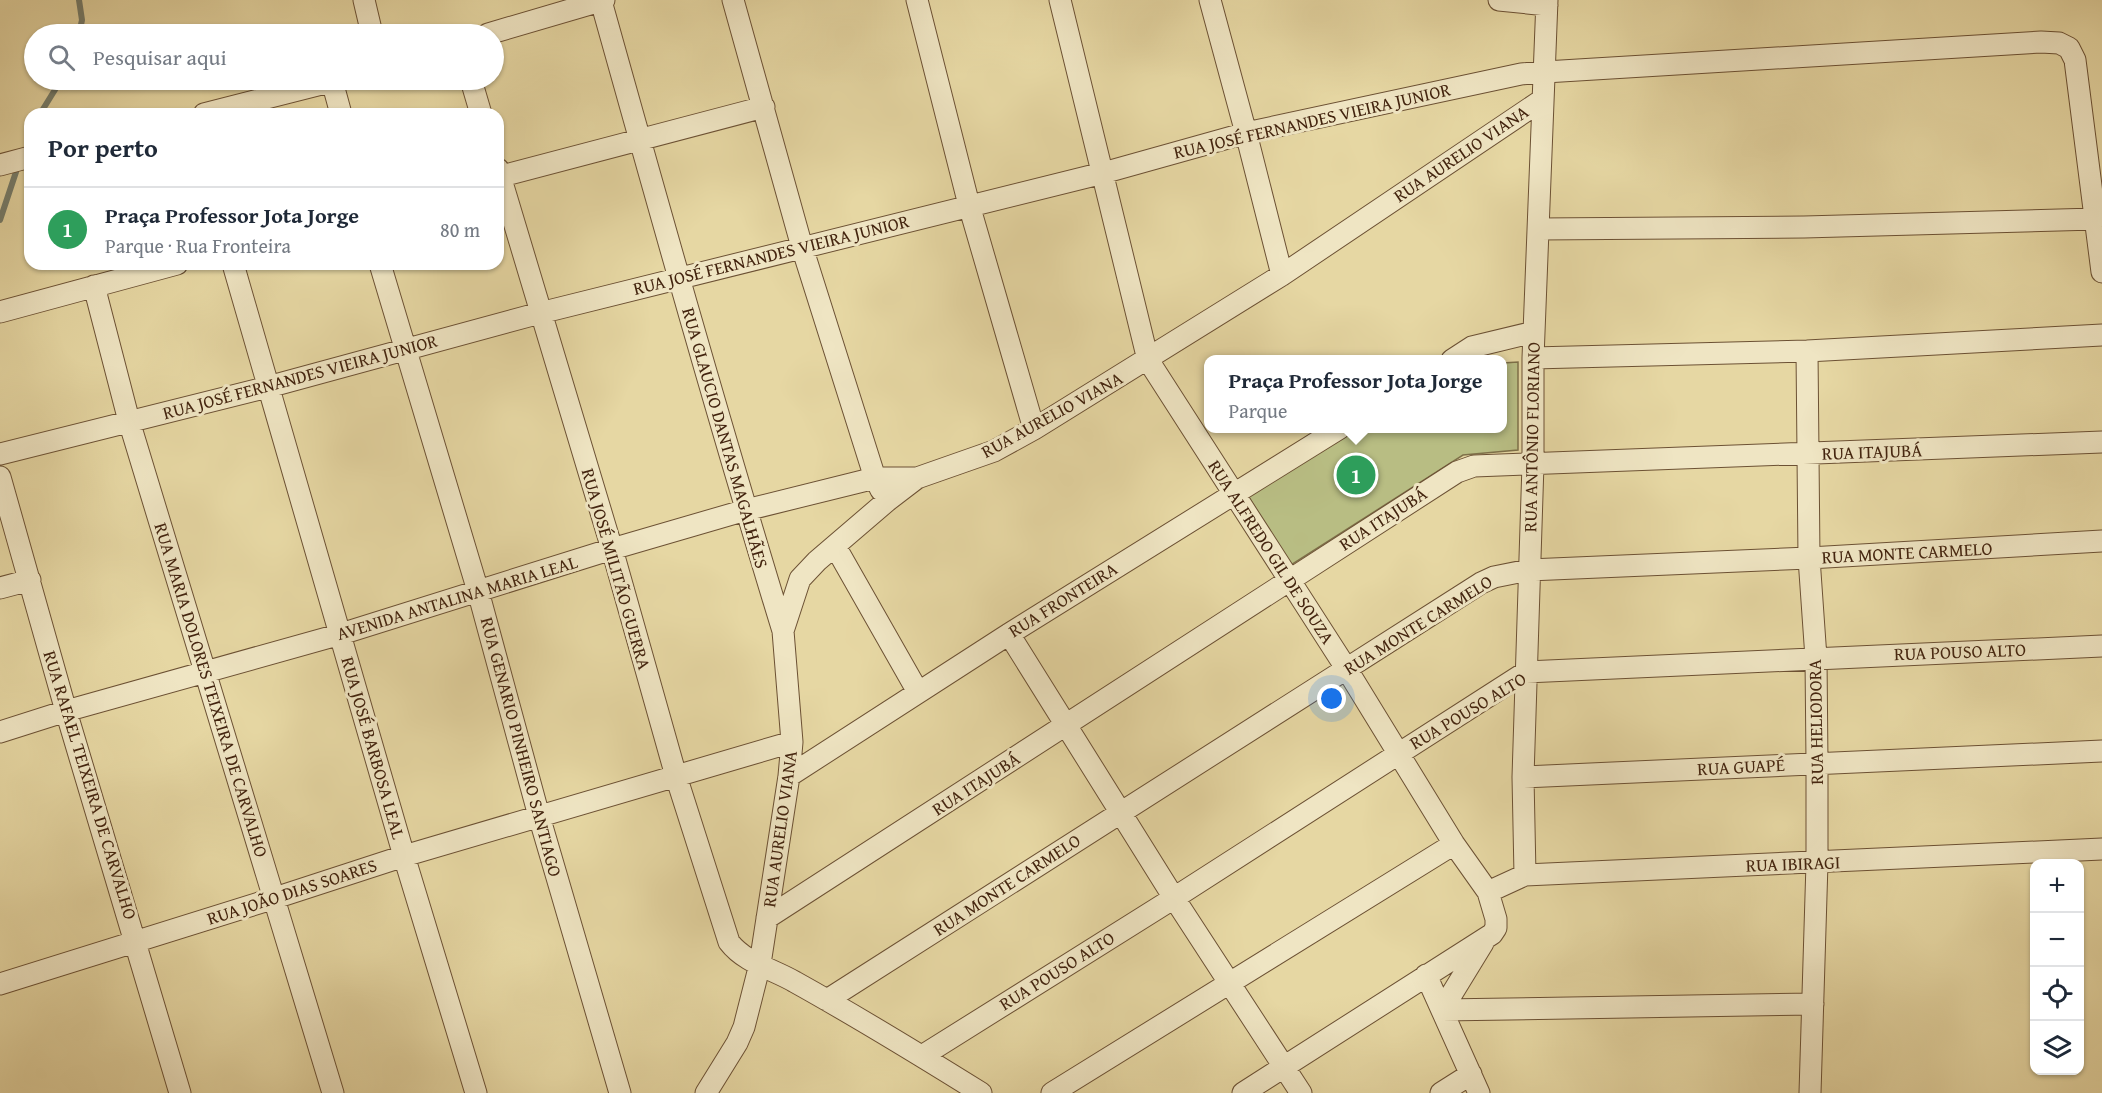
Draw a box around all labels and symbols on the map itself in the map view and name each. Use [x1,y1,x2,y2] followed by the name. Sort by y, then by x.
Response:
[1171,75,1454,166] street label: RUA JOSÉ FERNANDES VIEIRA JUNIOR
[1388,98,1534,209] street label: RUA AURELIO VIANA
[630,207,912,302] street label: RUA JOSÉ FERNANDES VIEIRA JUNIOR
[675,304,776,572] street label: RUA GLAUCIO DANTAS MAGALHÃES
[159,327,441,426] street label: RUA JOSÉ FERNANDES VIEIRA JUNIOR
[1516,342,1547,532] street label: RUA ANTÔNIO FLORIANO
[976,364,1127,465] street label: RUA AURELIO VIANA
[1821,436,1923,467] street label: RUA ITAJUBÁ
[1336,452,1376,498] pin: 1
[1202,454,1341,649] street label: RUA ALFREDO GIL DE SOUZA
[575,465,658,673] street label: RUA JOSÉ MILITÃO GUERRA
[1333,480,1432,557] street label: RUA ITAJUBÁ
[148,519,275,861] street label: RUA MARIA DOLORES TEIXEIRA DE CARVALHO
[1821,535,1993,570] street label: RUA MONTE CARMELO
[333,548,581,647] street label: AVENIDA ANTALINA MARIA LEAL
[1003,555,1123,644] street label: RUA FRONTEIRA
[1338,568,1497,681] street label: RUA MONTE CARMELO
[474,614,569,880] street label: RUA GENARIO PINHEIRO SANTIAGO
[1894,636,2026,667] street label: RUA POUSO ALTO
[37,647,144,923] street label: RUA RAFAEL TEIXEIRA DE CARVALHO
[335,654,413,842] street label: RUA JOSÉ BARBOSA LEAL
[1801,659,1830,785] street label: RUA HELIODORA
[1404,665,1531,756] street label: RUA POUSO ALTO
[1317,684,1346,713] your location
[926,745,1025,822] street label: RUA ITAJUBÁ
[755,749,804,909] street label: RUA AURELIO VIANA
[1697,751,1785,782] street label: RUA GUAPÉ
[928,827,1086,942] street label: RUA MONTE CARMELO
[1745,848,1841,879] street label: RUA IBIRAGI
[203,851,380,932] street label: RUA JOÃO DIAS SOARES
[994,924,1120,1017] street label: RUA POUSO ALTO

